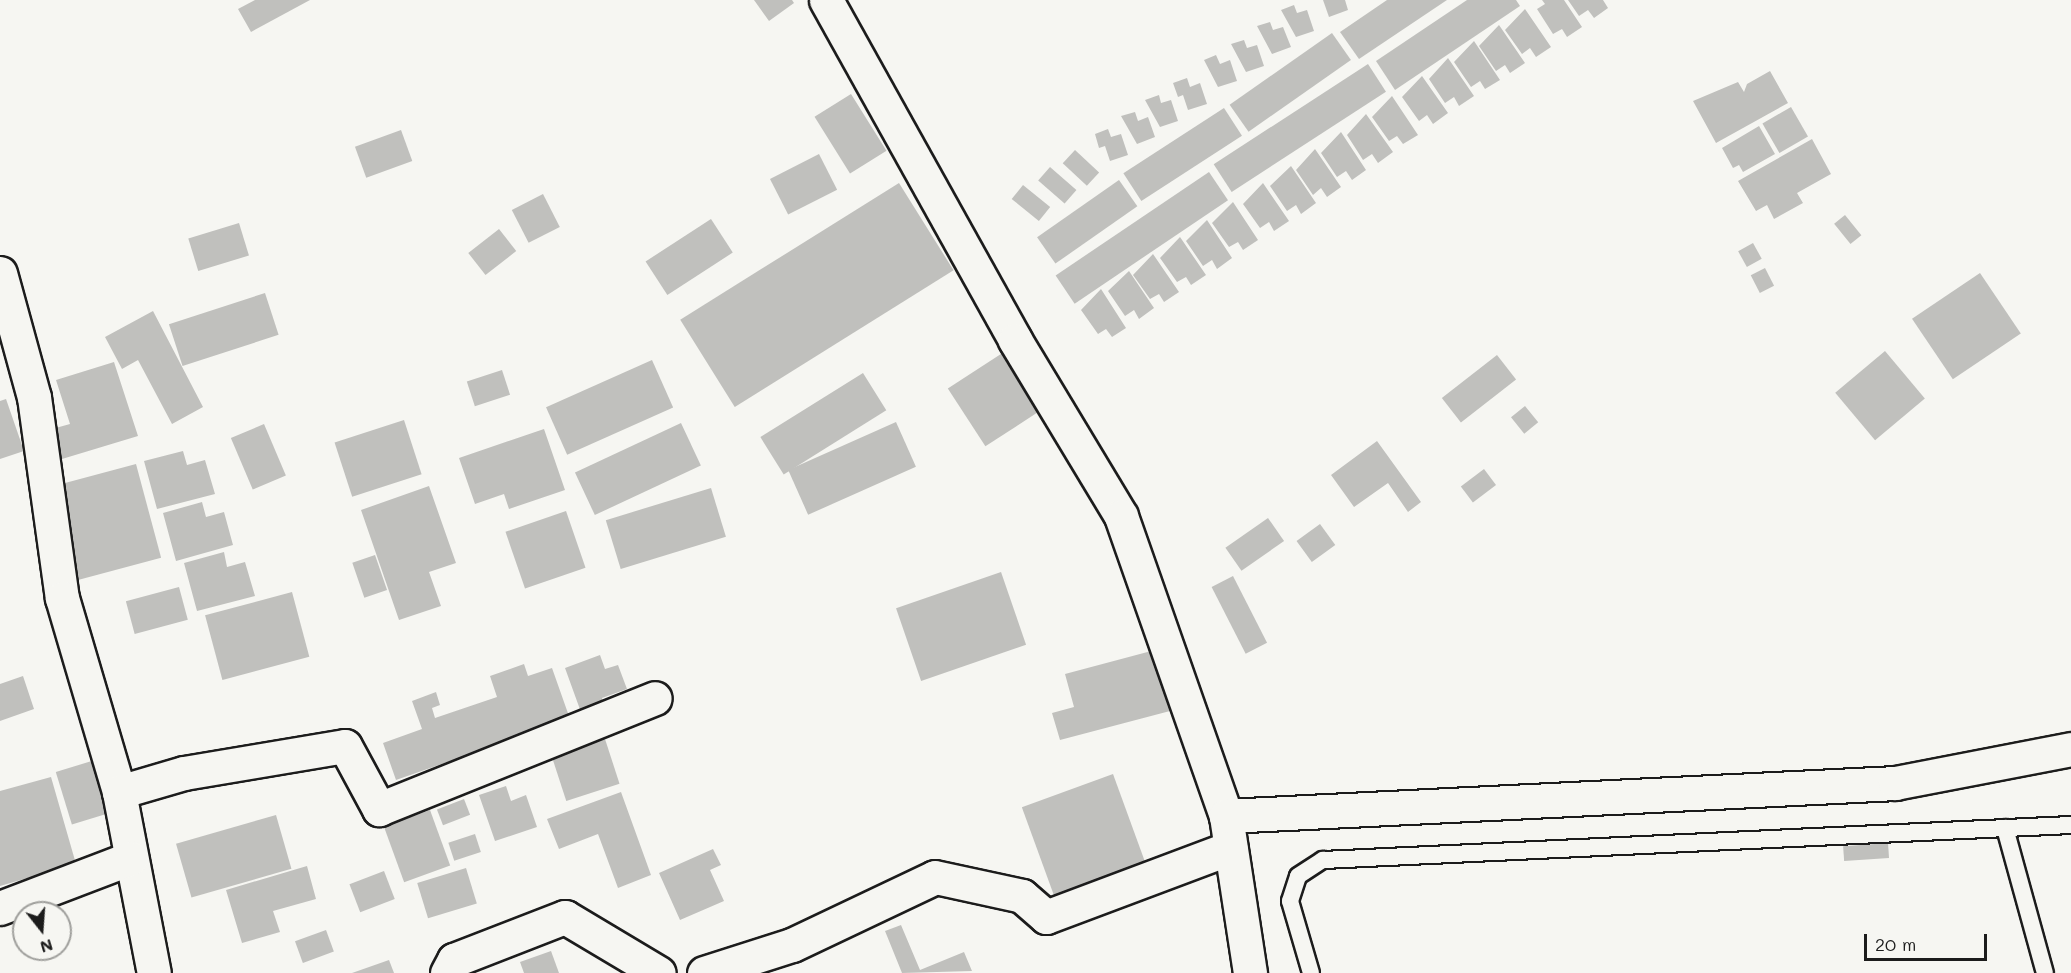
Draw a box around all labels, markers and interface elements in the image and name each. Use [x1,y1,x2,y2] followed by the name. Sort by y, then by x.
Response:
[12,901,72,961] north arrow
[1867,922,1990,960] scale bar
[1875,932,1916,956] text: 20 m
[38,935,56,959] text: N

